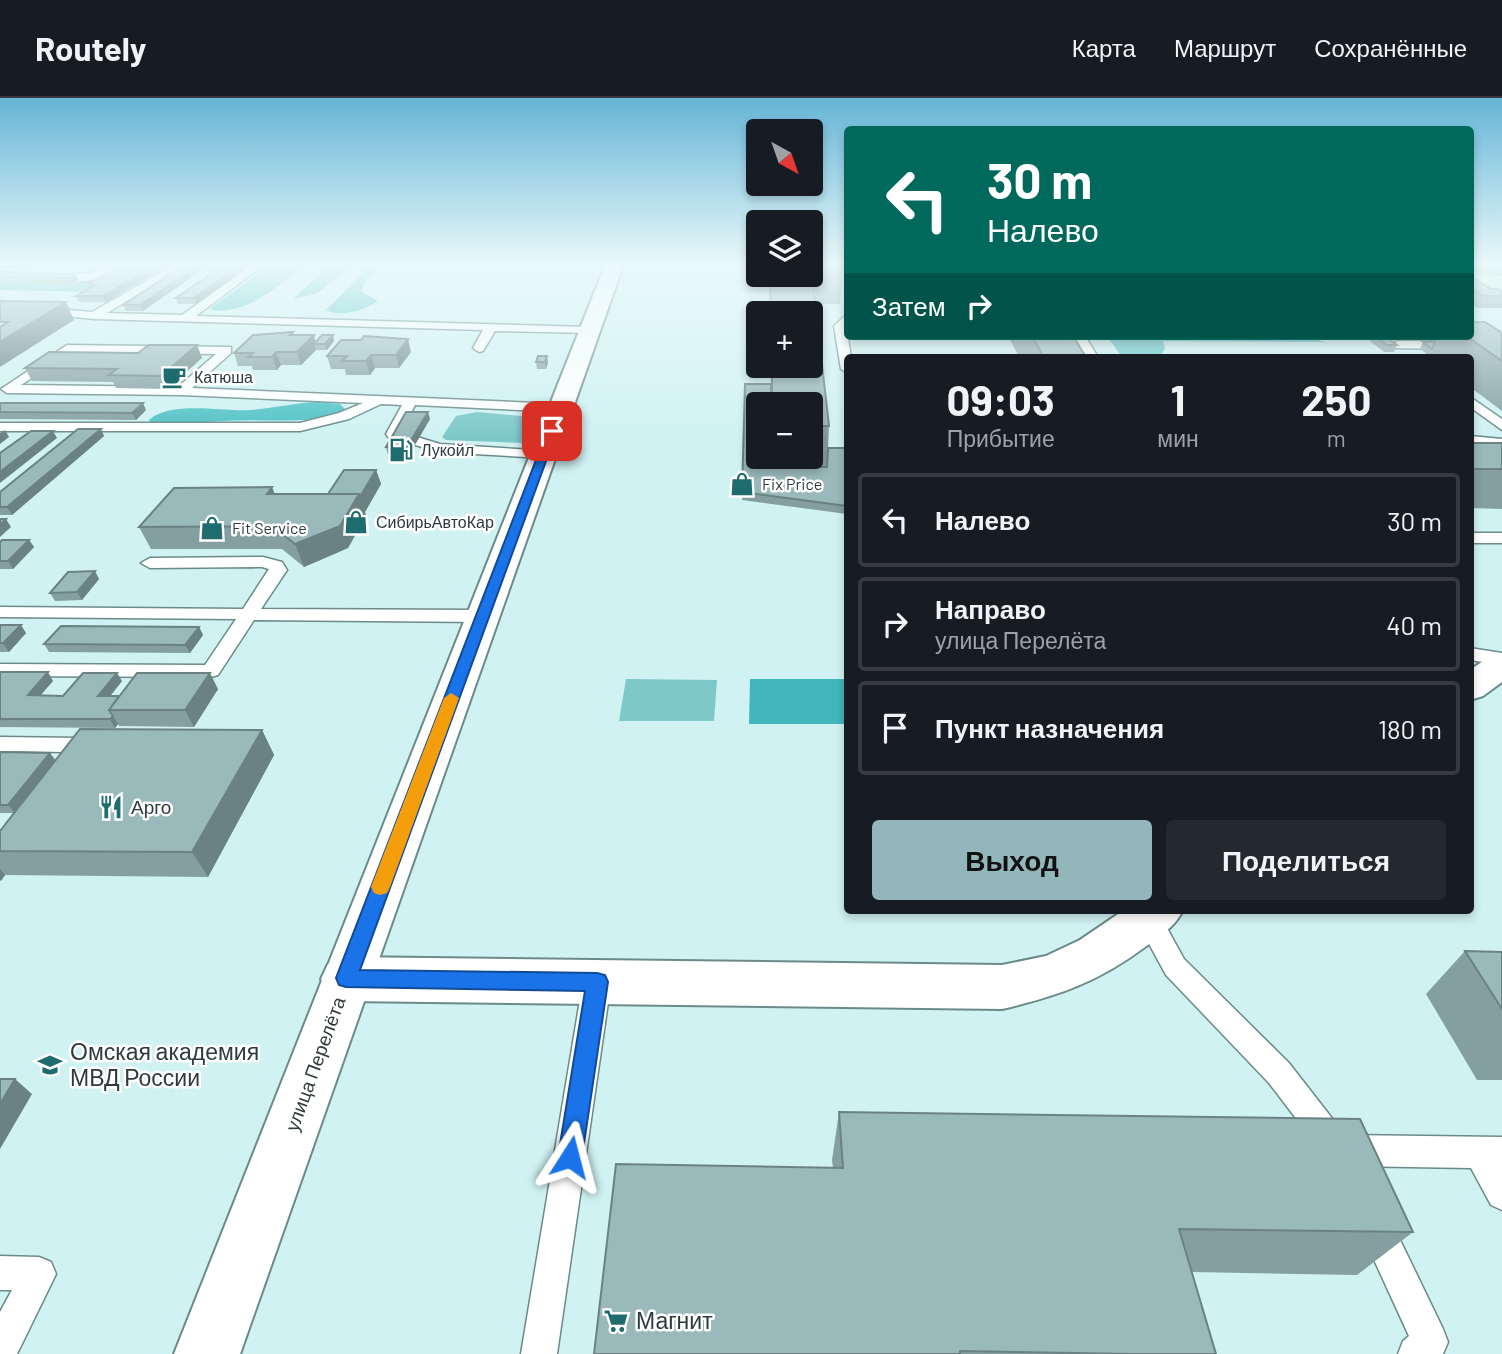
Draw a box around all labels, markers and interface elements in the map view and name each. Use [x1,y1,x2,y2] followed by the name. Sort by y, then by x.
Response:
[35,28,146,68] text: Routely
[1072,33,1136,62] text: Карта
[1174,33,1276,62] text: Маршрут
[1314,33,1467,62] text: Сохранённые
[746,119,822,196] north arrow
[746,119,823,469] map controls
[987,150,1092,209] text: 30 m
[872,154,963,245] icon: left
[746,210,823,287] button: layers
[987,210,1099,248] text: Налево
[960,287,998,325] icon: right
[872,290,946,321] text: Затем
[746,301,823,378] button: +
[160,363,188,391] cafe icon: Катюша
[194,367,253,386] place label: Катюша
[947,374,1055,424] text: 09:03
[1171,374,1185,424] text: 1
[1301,374,1371,424] text: 250
[746,392,823,469] button: −
[522,401,582,461] pin
[533,412,571,450] icon: arrive
[947,424,1055,452] text: Прибытие
[1157,424,1199,452] text: мин
[1327,424,1346,452] text: m
[387,436,415,464] fuel station icon: Лукойл
[421,440,474,459] place label: Лукойл
[728,470,756,498] shop icon: Fix Price
[762,474,822,493] place label: Fix Price
[876,501,914,539] icon: left
[935,504,1030,535] text: Налево
[1387,505,1442,536] text: 30 m
[342,508,370,536] shop icon: СибирьАвтоКар
[376,512,494,531] place label: СибирьАвтоКар
[198,514,226,542] shop icon: Fit Service
[232,518,307,537] place label: Fit Service
[935,593,1046,624] text: Направо
[876,605,914,643] icon: right
[1386,609,1442,640] text: 40 m
[935,626,1106,654] text: улица Перелёта
[876,709,914,747] icon: arrive
[935,712,1164,743] text: Пункт назначения
[1378,713,1442,744] text: 180 m
[97,793,125,821] restaurant icon: Арго
[131,795,171,818] place label: Арго
[872,820,1152,900] button: Выход
[1166,820,1446,900] button: Поделиться
[280,993,350,1134] street label: улица Перелёта
[70,1037,259,1091] place label: Омская академия МВД России
[36,1051,64,1079] school or university icon: Омская академия МВД России
[533,1120,607,1194] position arrow
[636,1306,713,1334] place label: Магнит
[602,1307,630,1335] supermarket icon: Магнит

